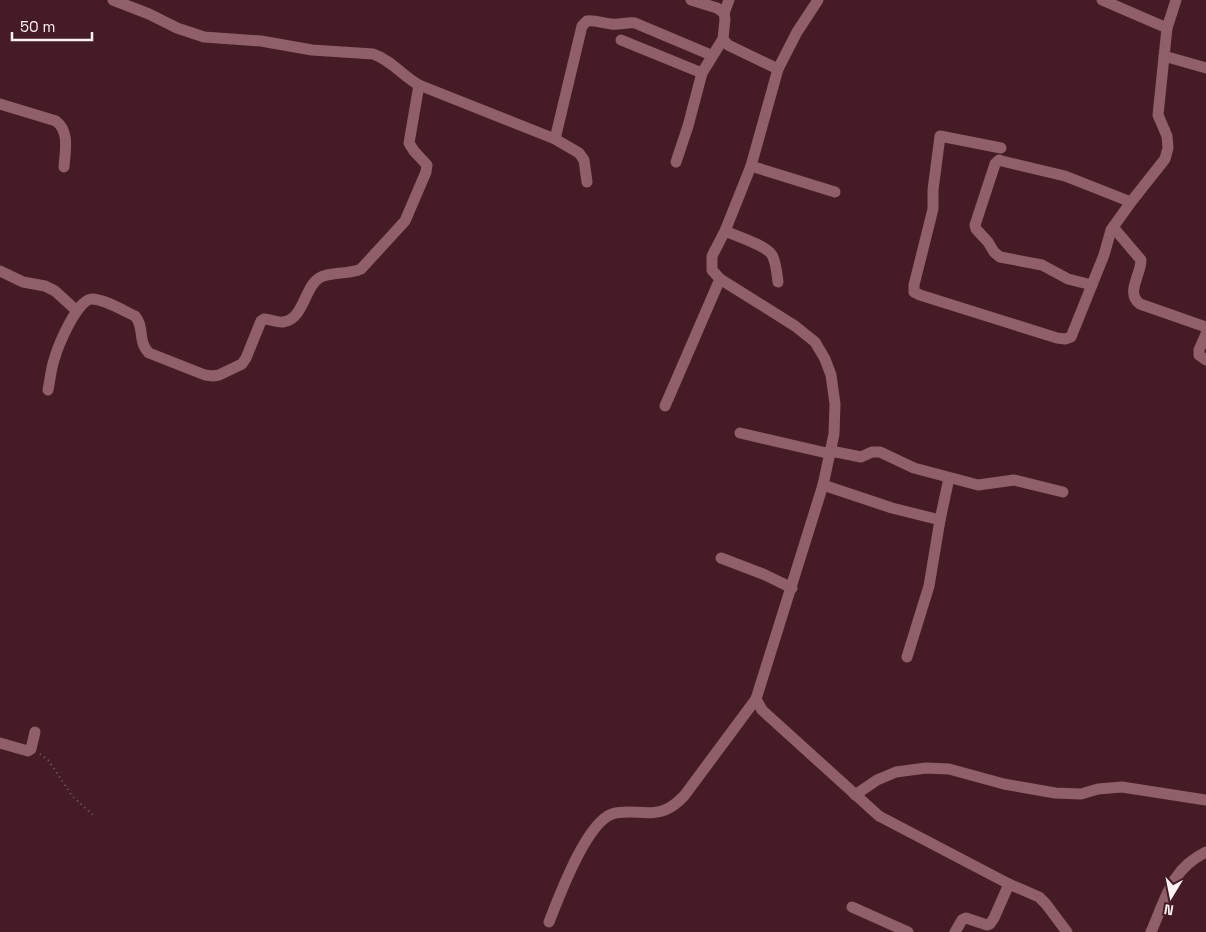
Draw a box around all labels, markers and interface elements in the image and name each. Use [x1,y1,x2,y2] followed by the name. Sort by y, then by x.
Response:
[12,10,92,42] scale bar
[20,17,55,36] text: 50 m
[1146,872,1196,922] north arrow
[1163,900,1175,919] text: N

